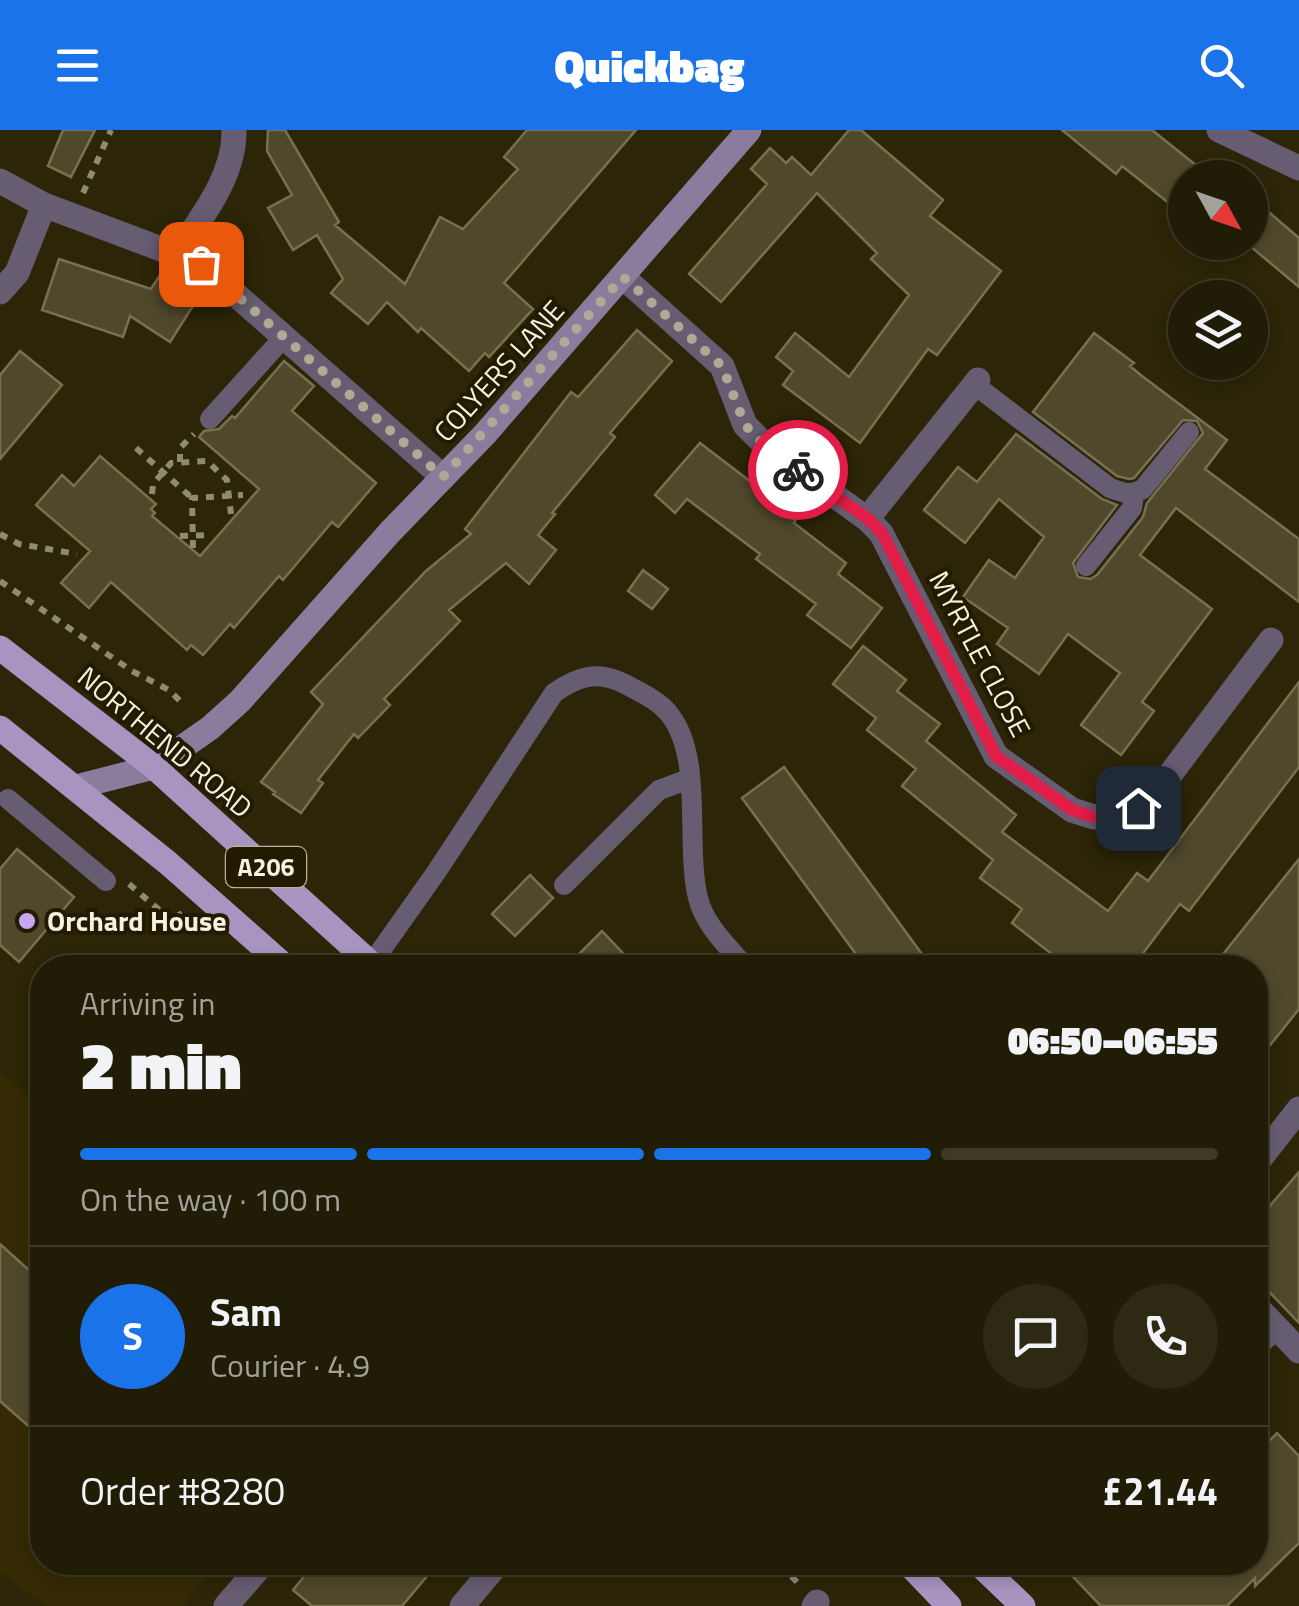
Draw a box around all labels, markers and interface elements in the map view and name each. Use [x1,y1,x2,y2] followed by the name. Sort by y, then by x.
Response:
[554,31,745,99] text: Quickbag
[50,38,105,93] icon: menu
[1194,38,1249,93] icon: search
[1168,160,1268,260] north arrow
[1168,160,1268,380] map controls
[159,222,244,307] pin
[174,237,229,292] icon: bag
[1168,280,1268,380] button: layers
[423,290,574,451] street label: COLYERS LANE
[748,420,848,520] courier
[771,443,826,498] icon: bike
[919,563,1042,744] street label: MYRTLE CLOSE
[68,655,262,828] street label: NORTHEND ROAD
[1096,766,1181,851] pin
[1111,781,1166,836] icon: home
[226,847,306,887] road number: A206
[47,899,227,942] place label: Orchard House
[16,910,38,932] marker: Orchard House
[80,979,216,1027] text: Arriving in
[1008,1011,1218,1069] text: 06:50–06:55
[80,1015,241,1114] text: 2 min
[80,1175,341,1223] text: On the way · 100 m
[210,1283,282,1341] text: Sam
[983,1284,1088,1389] button: chat
[1113,1284,1218,1389] button: phone
[122,1307,143,1365] text: S
[210,1341,370,1389] text: Courier · 4.9
[80,1462,285,1520] text: Order #8280
[1102,1462,1218,1520] text: £21.44

